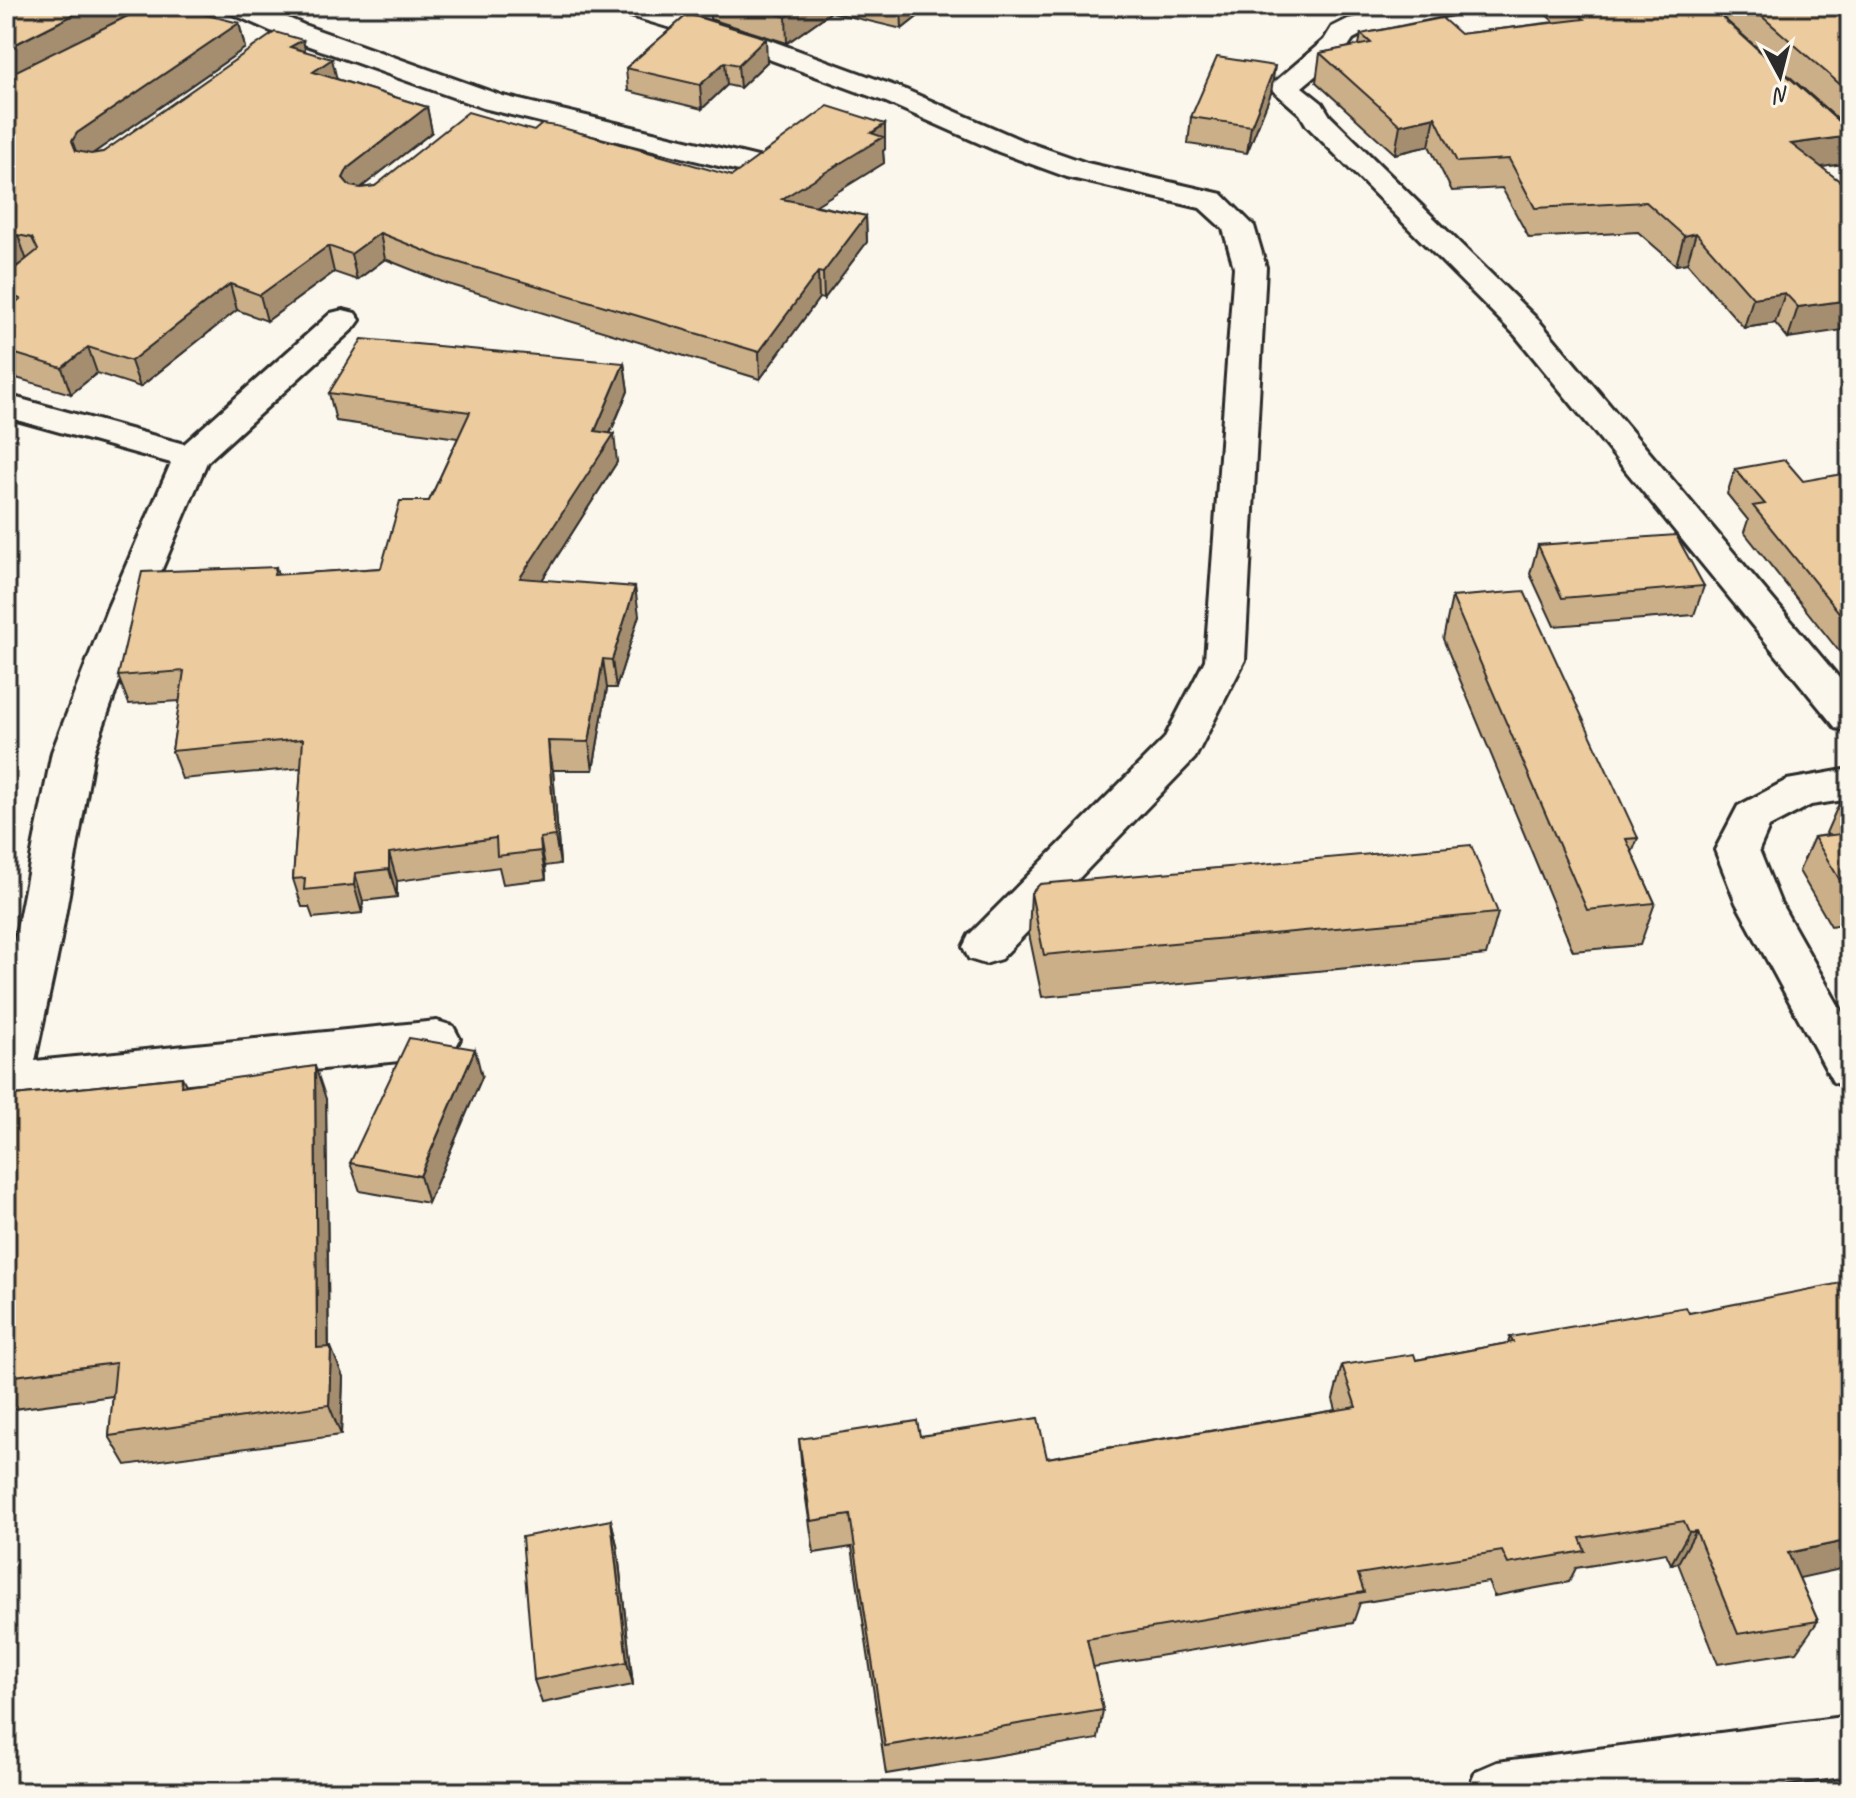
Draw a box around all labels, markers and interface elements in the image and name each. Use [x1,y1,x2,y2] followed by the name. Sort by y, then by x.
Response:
[1740,36,1820,116] north arrow
[1770,80,1791,110] text: N

